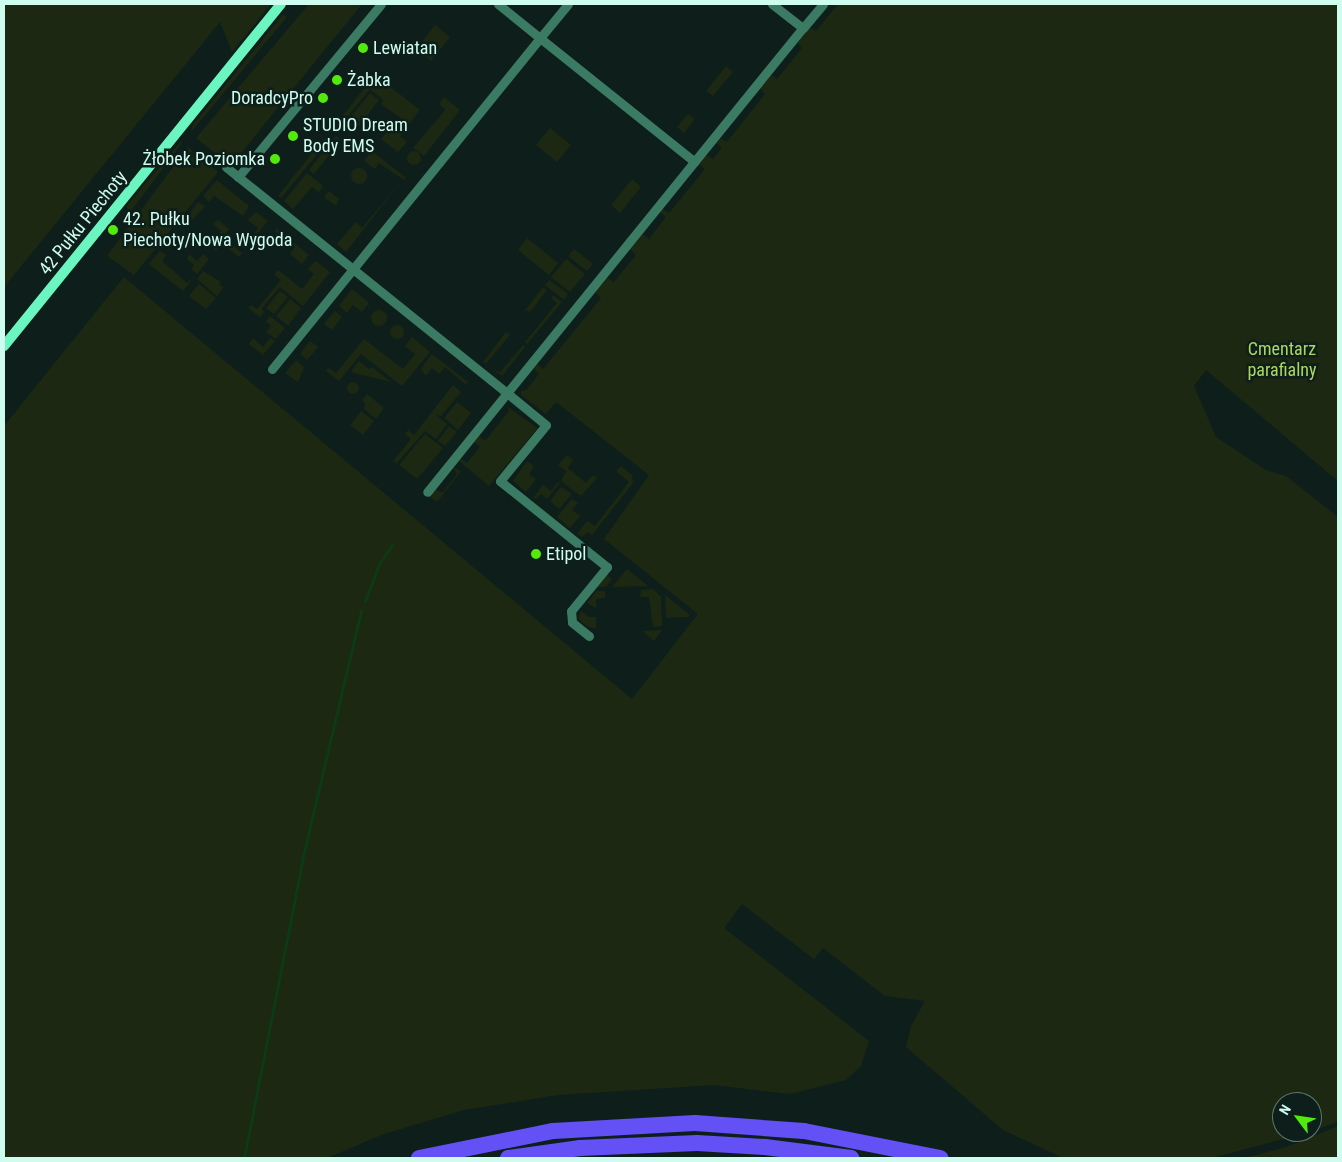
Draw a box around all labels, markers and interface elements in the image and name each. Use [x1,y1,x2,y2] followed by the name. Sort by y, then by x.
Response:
[373,37,437,59] place label: Lewiatan
[357,42,369,54] marker: Lewiatan
[347,69,391,91] place label: Żabka
[331,74,343,86] marker: Żabka
[231,87,313,109] place label: DoradcyPro
[317,92,329,104] marker: DoradcyPro
[303,115,408,158] place label: STUDIO Dream Body EMS
[287,130,299,142] marker: STUDIO Dream Body EMS
[142,148,265,170] place label: Żłobek Poziomka
[269,153,281,165] marker: Żłobek Poziomka
[35,167,131,279] street label: 42 Pułku Piechoty
[123,209,292,252] place label: 42. Pułku Piechoty/Nowa Wygoda
[107,224,119,236] marker: 42. Pułku Piechoty/Nowa Wygoda
[1247,339,1317,382] park label: Cmentarz parafialny
[546,543,586,565] place label: Etipol
[530,548,542,560] marker: Etipol
[1272,1092,1322,1142] north arrow
[1276,1102,1294,1118] text: N

